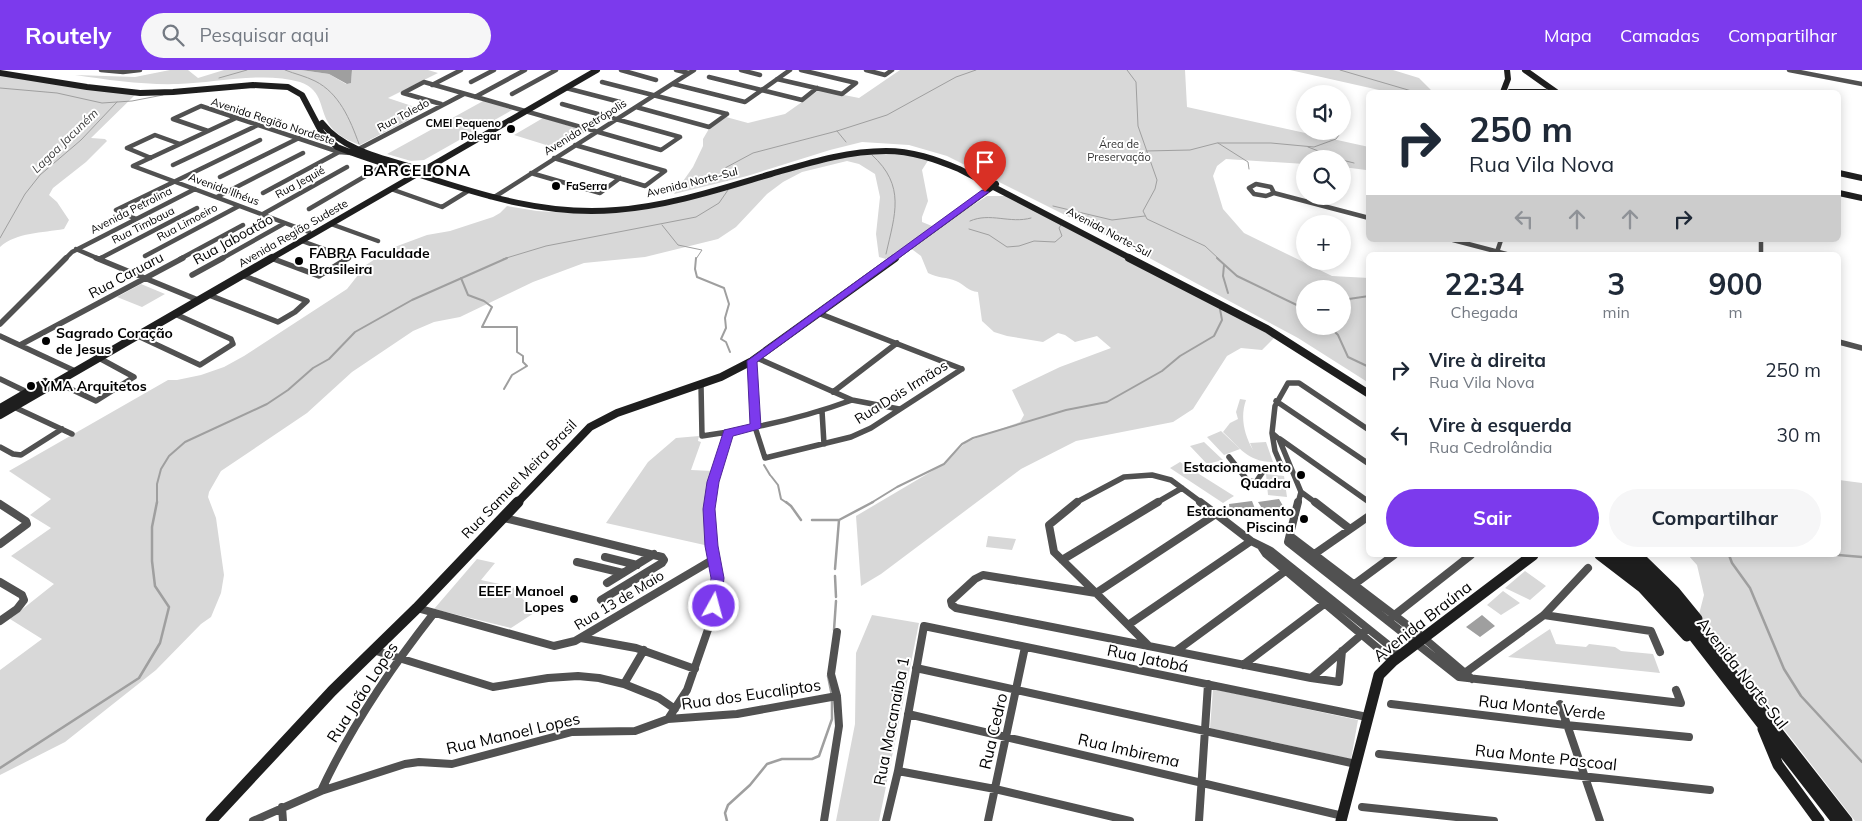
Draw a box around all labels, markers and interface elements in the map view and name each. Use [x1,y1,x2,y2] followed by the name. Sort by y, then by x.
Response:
[141,13,491,58] search box
[25,20,111,50] text: Routely
[159,21,187,49] icon: search
[199,23,329,47] text: Pesquisar aqui
[1544,24,1592,47] text: Mapa
[1620,24,1700,47] text: Camadas
[1728,24,1837,47] text: Compartilhar
[1296,85,1351,335] map controls
[1296,85,1351,140] button: sound
[209,94,337,148] street label: Avenida Região Nordeste
[375,95,431,135] street label: Rua Toledo
[541,96,629,158] street label: Avenida Petrópolis
[28,105,101,176] water label: Lagoa Jacuném
[1469,107,1573,151] text: 250 m
[1386,110,1451,175] icon: right
[426,116,502,143] place label: CMEI Pequeno Polegar
[505,123,517,135] marker: CMEI Pequeno Polegar
[1087,137,1151,164] park label: Área de Preservação
[964,141,1006,192] pin
[971,148,999,176] icon: arrive
[1296,150,1351,205] button: search
[1469,150,1614,178] text: Rua Vila Nova
[363,160,471,180] district label: BARCELONA
[273,163,327,201] street label: Rua Jequié
[645,164,739,200] street label: Avenida Norte-Sul
[187,170,261,208] street label: Avenida Ilhéus
[566,179,608,193] place label: FaSerra
[550,180,562,192] marker: FaSerra
[88,183,174,237] street label: Avenida Petrolina
[236,196,350,270] street label: Avenida Região Sudeste
[154,200,220,244] street label: Rua Limoeiro
[109,203,177,247] street label: Rua Timbaua
[1064,204,1154,260] street label: Avenida Norte-Sul
[1510,205,1538,233] icon: left
[1563,205,1591,233] icon: ahead
[1616,205,1644,233] icon: ahead
[1669,205,1697,233] icon: right
[190,210,276,268] street label: Rua Jaboatão
[1296,215,1351,270] button: +
[309,244,430,278] place label: FABRA Faculdade Brasileira
[85,248,167,302] street label: Rua Caruaru
[293,255,305,267] marker: FABRA Faculdade Brasileira
[1445,265,1524,303] text: 22:34
[1607,265,1625,303] text: 3
[1708,265,1762,303] text: 900
[1296,280,1351,335] button: −
[1451,302,1518,322] text: Chegada
[1603,302,1630,322] text: min
[1728,302,1742,322] text: m
[56,324,173,358] place label: Sagrado Coração de Jesus
[40,335,52,347] marker: Sagrado Coração de Jesus
[1429,348,1546,372] text: Vire à direita
[851,356,951,428] street label: Rua Dois Irmãos
[1386,356,1414,384] icon: right
[1765,358,1821,382] text: 250 m
[1429,372,1535,392] text: Rua Vila Nova
[40,377,147,395] place label: YMA Arquitetos
[25,380,37,392] marker: YMA Arquitetos
[1429,413,1572,437] text: Vire à esquerda
[457,416,581,542] street label: Rua Samuel Meira Brasil
[1386,421,1414,449] icon: left
[1777,423,1821,447] text: 30 m
[1429,437,1552,457] text: Rua Cedrolândia
[1183,458,1291,492] place label: Estacionamento Quadra
[1295,469,1307,481] marker: Estacionamento Quadra
[1386,489,1599,547] button: Sair
[1609,489,1821,547] button: Compartilhar
[1186,502,1294,536] place label: Estacionamento Piscina
[1298,513,1310,525] marker: Estacionamento Piscina
[571,566,667,634] street label: Rua 13 de Maio
[1369,576,1475,666] street label: Avenida Braúna
[687,579,739,631] position arrow
[478,582,564,616] place label: EEEF Manoel Lopes
[568,593,580,605] marker: EEEF Manoel Lopes
[1693,613,1793,733] street label: Avenida Norte-Sul
[322,638,402,746] street label: Rua João Lopes
[1105,640,1191,676] street label: Rua Jatobá
[869,655,913,787] street label: Rua Macanaiba 1
[680,674,822,714] street label: Rua dos Eucaliptos
[1477,690,1607,724] street label: Rua Monte Verde
[975,691,1011,771] street label: Rua Cedro
[444,708,582,758] street label: Rua Manoel Lopes
[1076,729,1182,771] street label: Rua Imbirema
[1474,740,1618,774] street label: Rua Monte Pascoal

